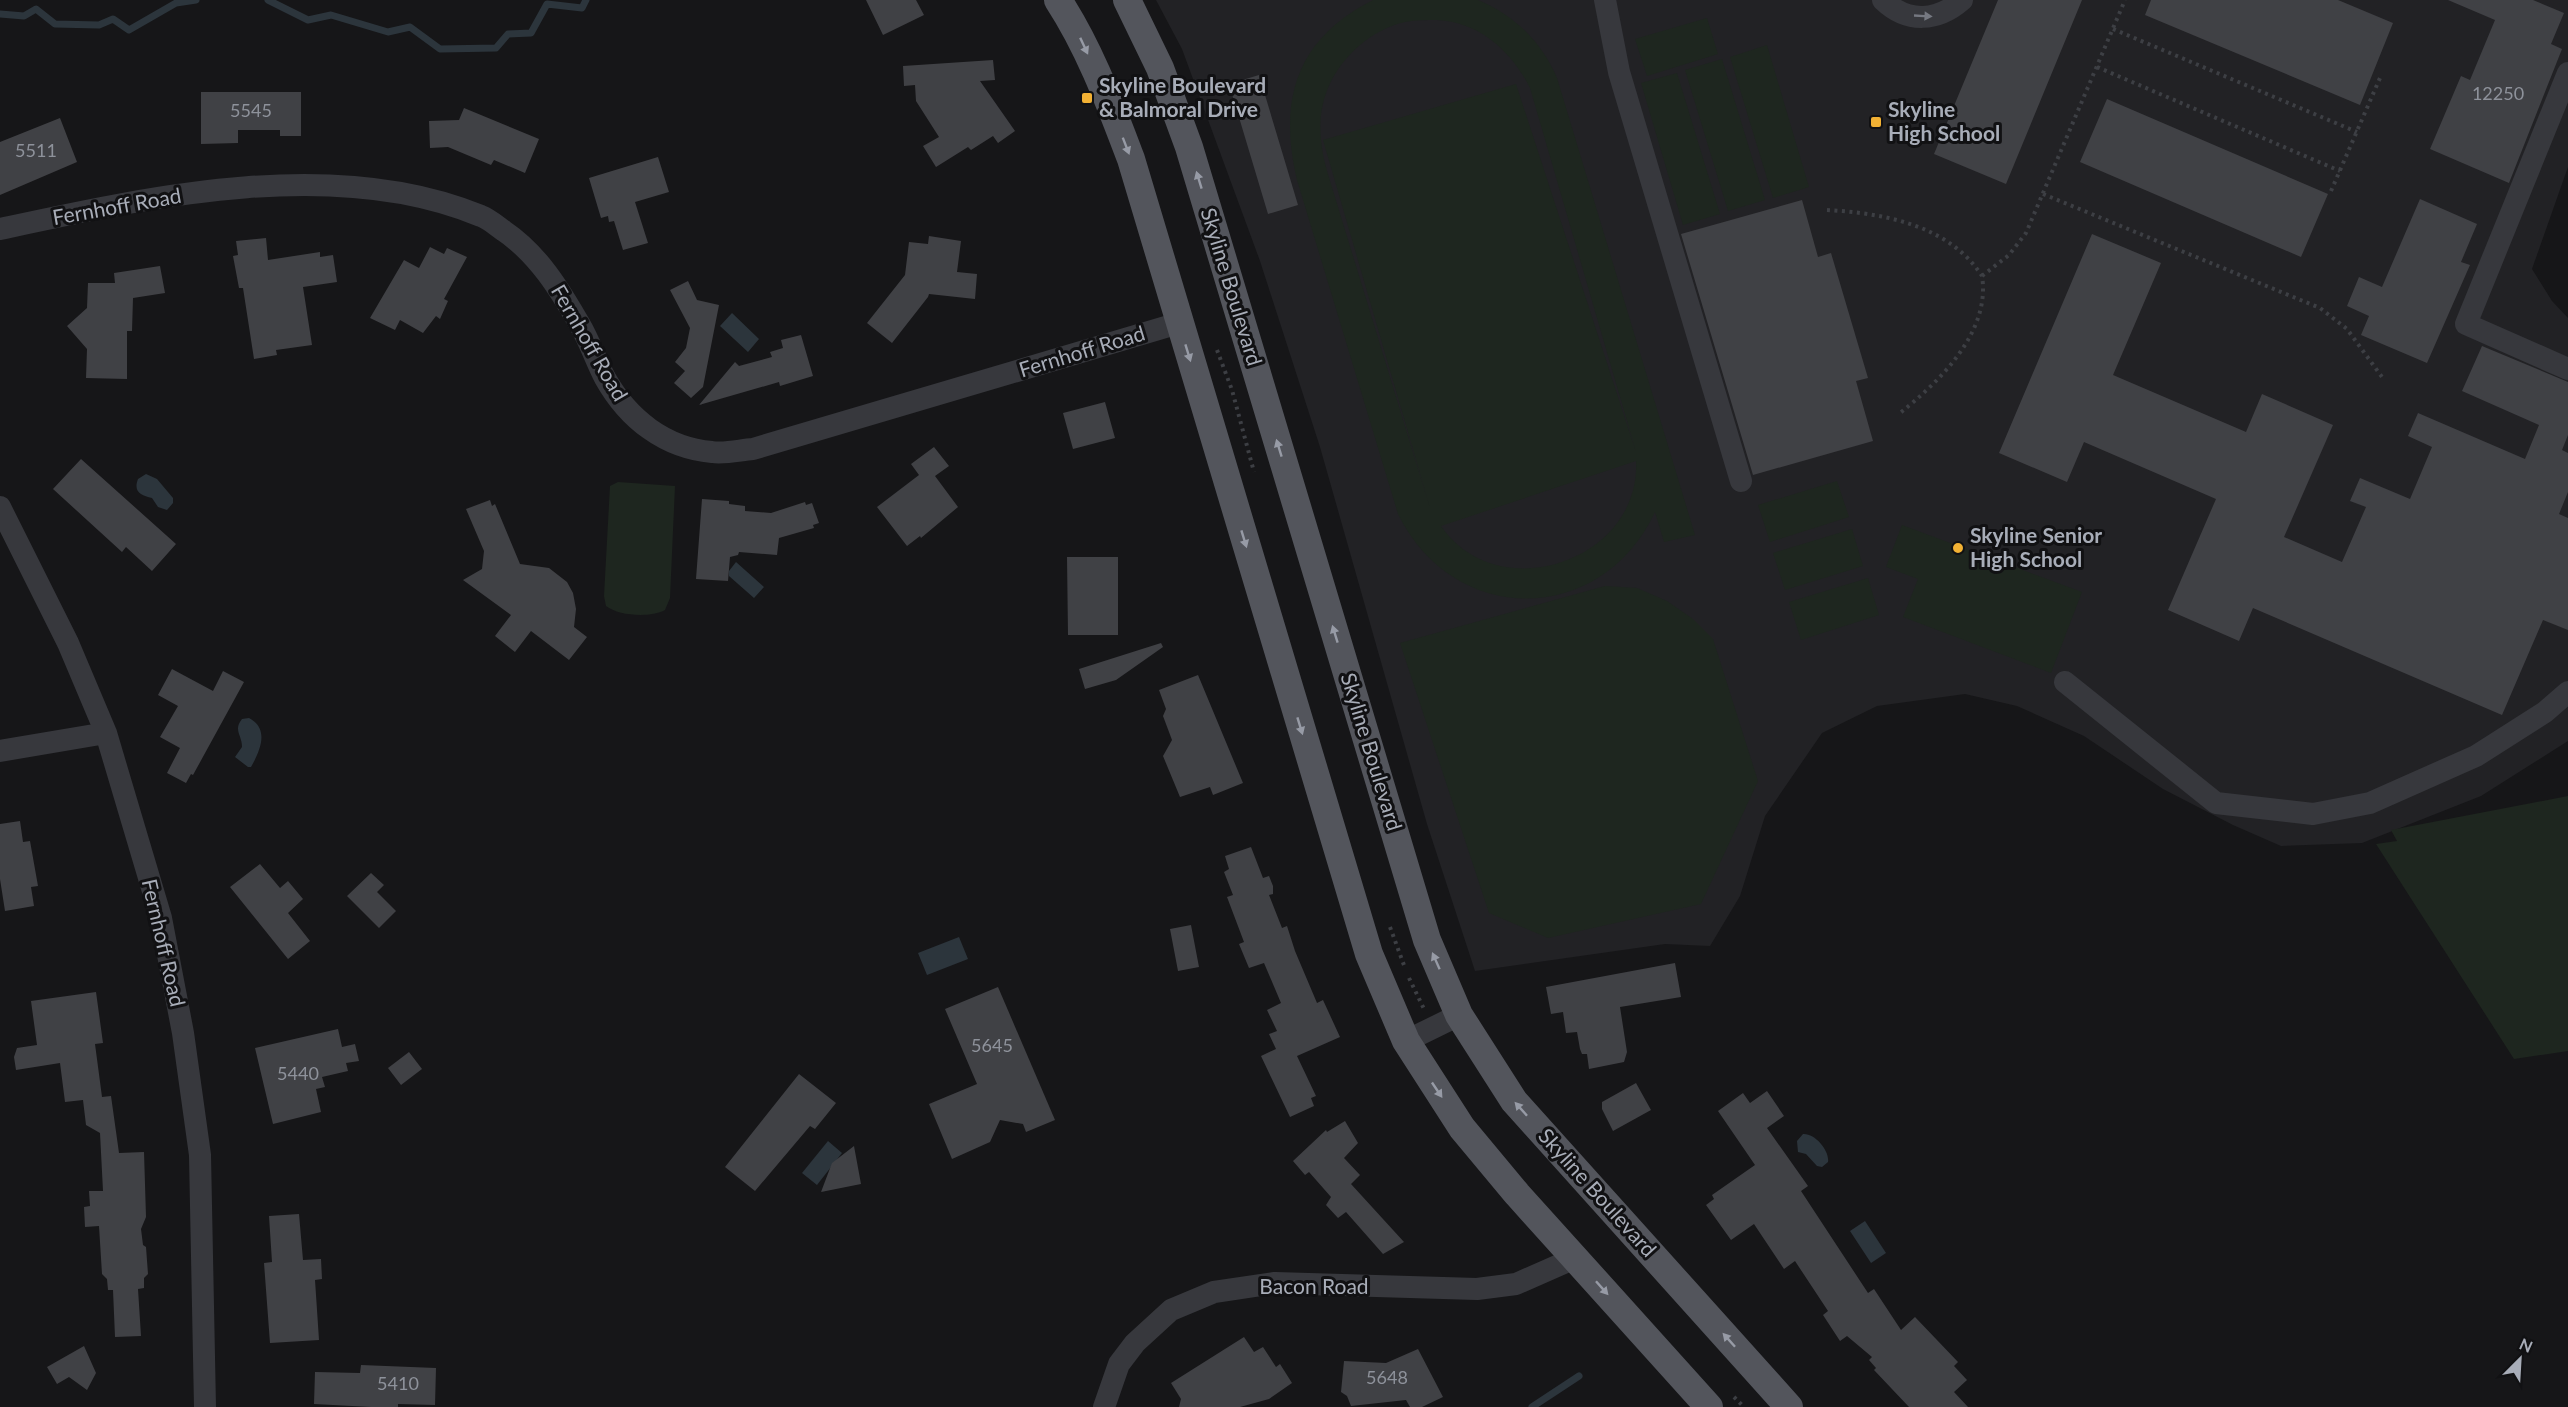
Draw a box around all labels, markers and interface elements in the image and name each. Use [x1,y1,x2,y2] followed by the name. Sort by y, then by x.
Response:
[1914,12,1933,21] one-way arrow
[1080,37,1089,54] one-way arrow
[1099,72,1266,121] place label: Skyline Boulevard & Balmoral Drive
[2472,82,2524,104] house number: 12250
[1080,91,1094,105] marker: Skyline Boulevard & Balmoral Drive
[1888,96,2000,145] place label: Skyline High School
[230,99,272,121] house number: 5545
[1869,115,1883,129] marker: Skyline High School
[1122,137,1131,155] one-way arrow
[15,139,57,161] house number: 5511
[1194,171,1203,189] one-way arrow
[50,182,183,229] street label: Fernhoff Road
[1197,205,1268,369] street label: Skyline Boulevard
[547,280,634,405] street label: Fernhoff Road
[1016,320,1148,382] street label: Fernhoff Road
[1184,344,1193,362] one-way arrow
[1274,439,1283,457] one-way arrow
[1970,522,2102,571] place label: Skyline Senior High School
[1240,530,1249,548] one-way arrow
[1951,541,1965,555] marker: Skyline Senior High School
[1330,625,1339,643] one-way arrow
[1337,670,1408,834] street label: Skyline Boulevard
[1296,717,1305,735] one-way arrow
[138,876,191,1009] street label: Fernhoff Road
[1431,952,1440,970] one-way arrow
[971,1034,1013,1056] house number: 5645
[277,1062,319,1084] house number: 5440
[1431,1082,1443,1098] one-way arrow
[1515,1102,1528,1117] one-way arrow
[1534,1123,1662,1261] street label: Skyline Boulevard
[1259,1273,1369,1298] street label: Bacon Road
[1595,1281,1609,1296] one-way arrow
[2490,1329,2550,1389] north arrow
[1722,1332,1736,1347] one-way arrow
[2517,1334,2536,1356] text: N
[1366,1366,1408,1388] house number: 5648
[377,1372,419,1394] house number: 5410

